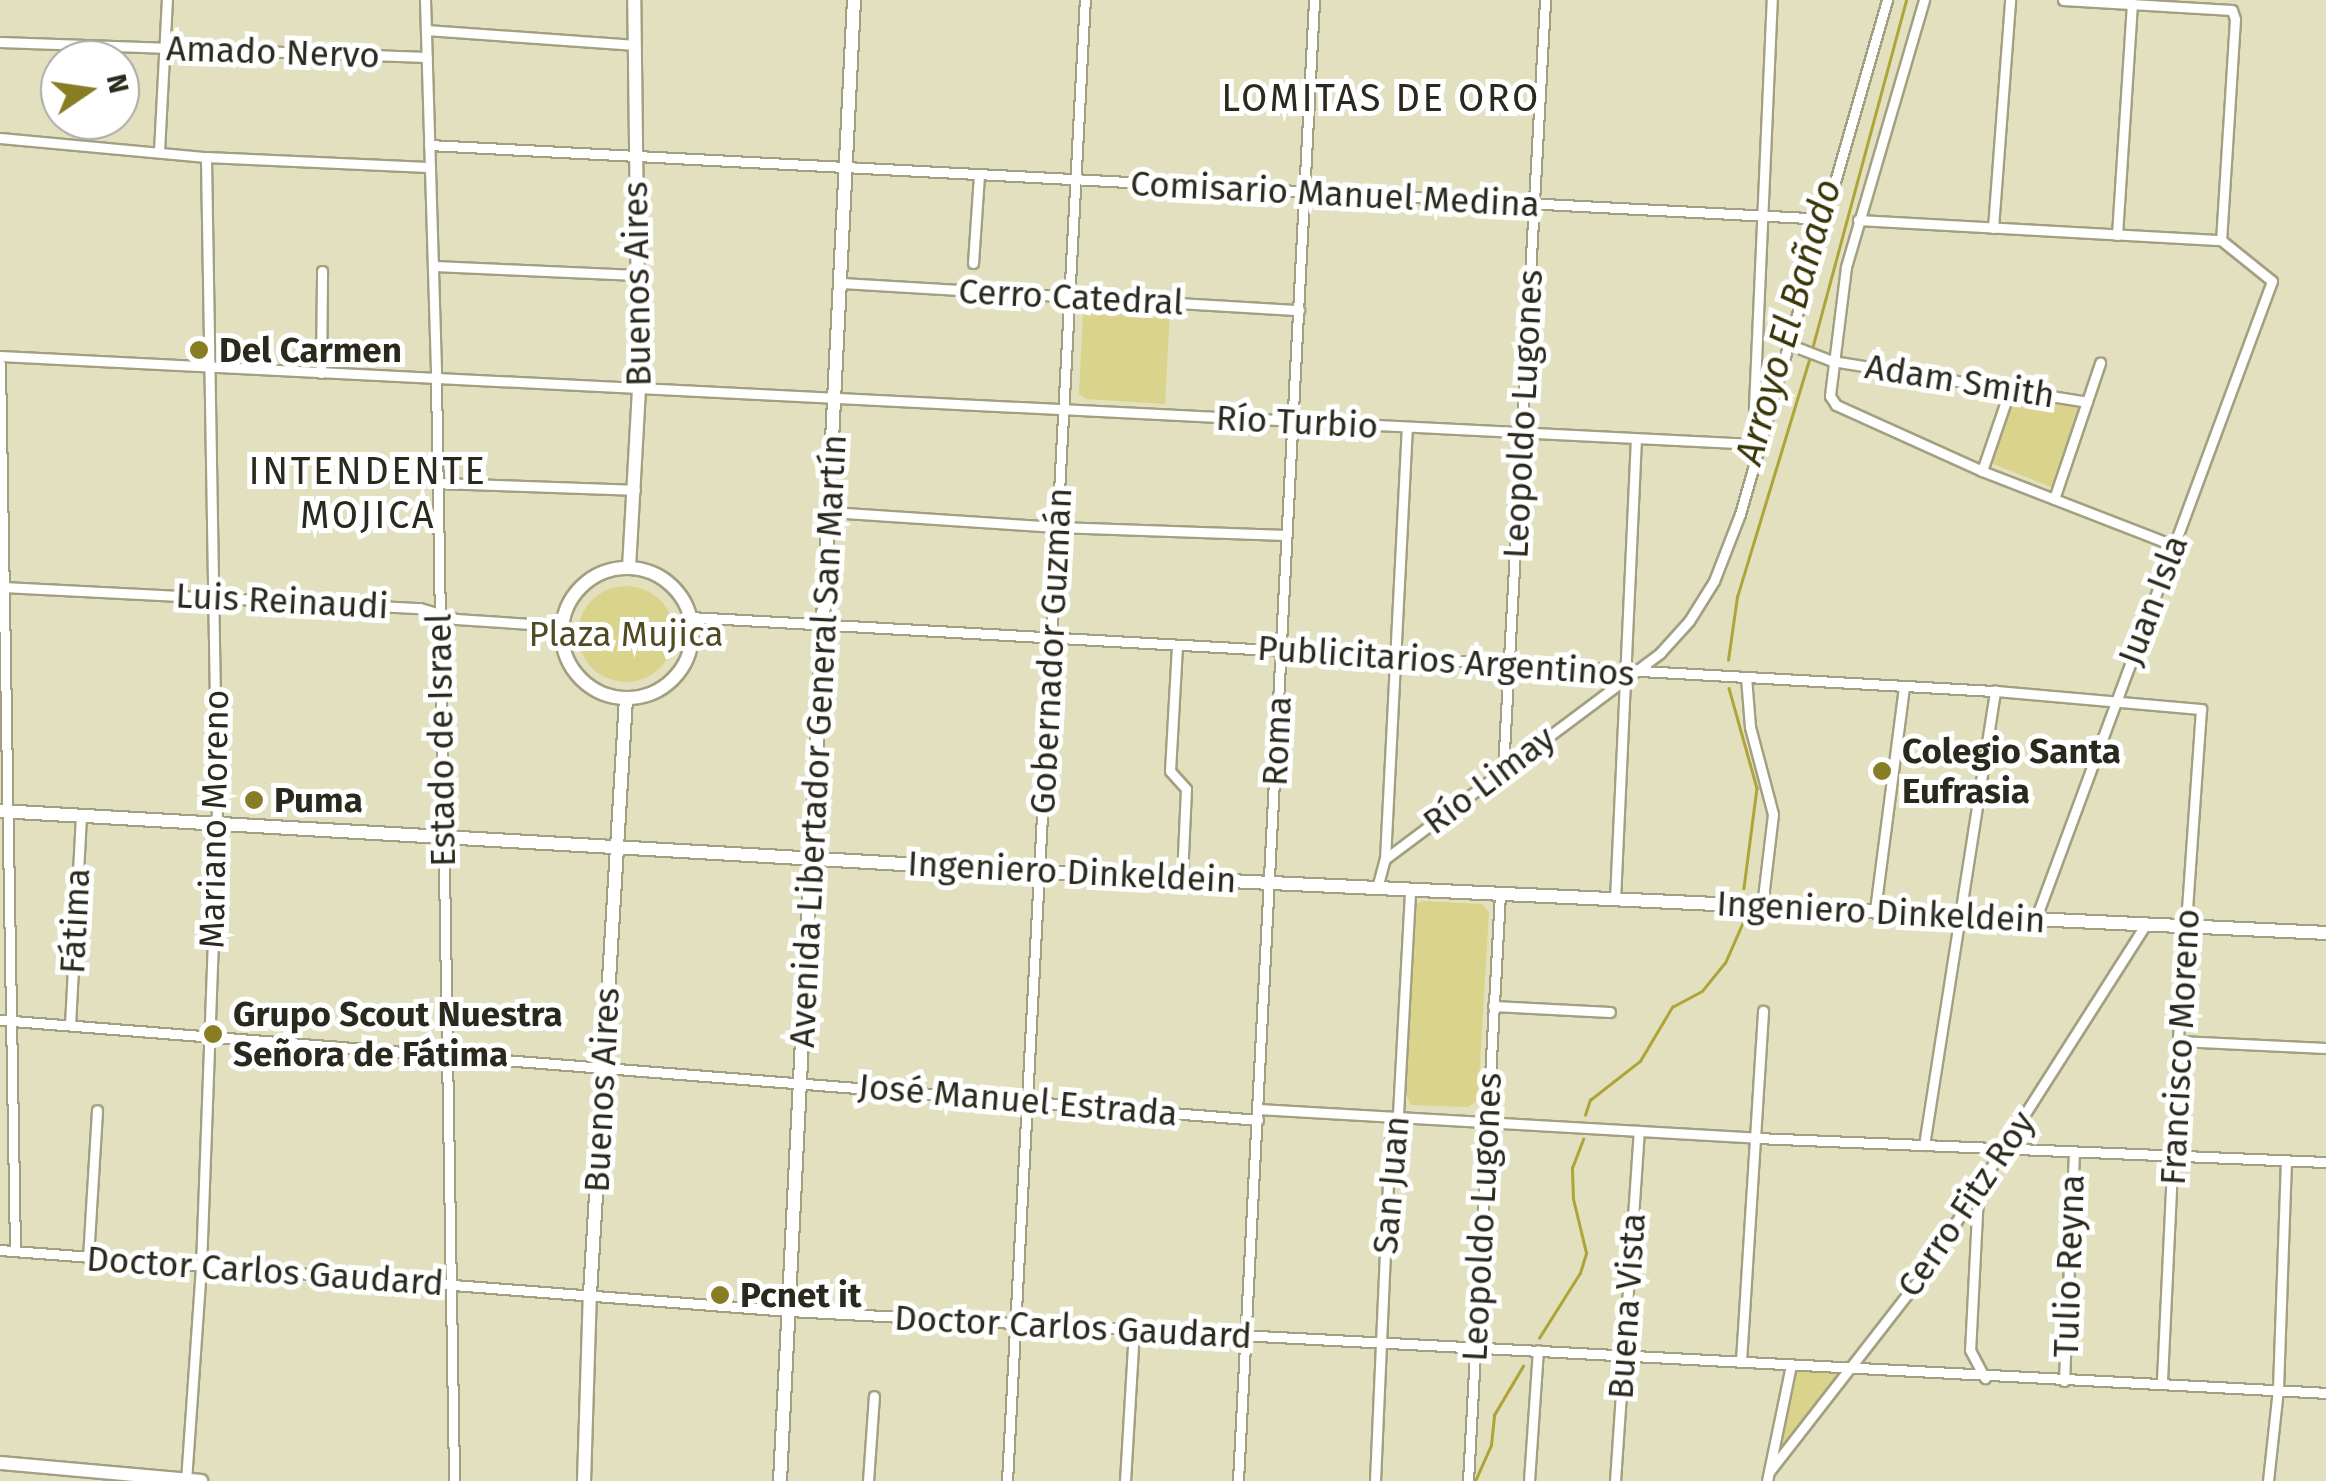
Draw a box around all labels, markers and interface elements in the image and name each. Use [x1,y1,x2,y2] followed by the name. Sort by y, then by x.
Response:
[165,27,381,77] street label: Amado Nervo
[40,40,140,140] north arrow
[100,71,136,96] text: N
[1221,76,1541,122] district label: LOMITAS DE ORO
[1129,162,1541,226] street label: Comisario Manuel Medina
[1727,174,1851,470] water label: Arroyo El Bañado
[614,181,660,387] street label: Buenos Aires
[1494,268,1552,560] street label: Leopoldo Lugones
[957,270,1185,324] street label: Cerro Catedral
[219,329,402,371] place label: Del Carmen
[188,339,210,361] marker: Del Carmen
[1862,345,2058,417] street label: Adam Smith
[1215,397,1379,447] street label: Río Turbio
[781,433,855,1049] street label: Avenida Libertador General San Martín
[249,449,487,538] district label: INTENDENTE MOJICA
[1021,487,1081,815] street label: Gobernador Guzmán
[2109,529,2197,671] street label: Juan Isla
[175,574,389,628] street label: Luis Reinaudi
[418,613,464,867] street label: Estado de Israel
[529,613,723,655] park label: Plaza Mujica
[1256,627,1636,695] street label: Publicitarios Argentinos
[191,689,237,949] street label: Mariano Moreno
[1254,695,1300,787] street label: Roma
[1415,717,1563,843] street label: Río Limay
[1902,730,2121,812] place label: Colegio Santa Eufrasia
[1871,760,1893,782] marker: Colegio Santa Eufrasia
[274,779,363,821] place label: Puma
[243,789,265,811] marker: Puma
[907,842,1237,902] street label: Ingeniero Dinkeldein
[51,867,99,975] street label: Fátima
[1716,882,2046,942] street label: Ingeniero Dinkeldein
[2152,908,2208,1186] street label: Francisco Moreno
[576,986,628,1194] street label: Buenos Aires
[233,993,563,1075] place label: Grupo Scout Nuestra Señora de Fátima
[202,1023,224,1045] marker: Grupo Scout Nuestra Señora de Fátima
[857,1065,1179,1135] street label: José Manuel Estrada
[1453,1071,1511,1363] street label: Leopoldo Lugones
[1889,1103,2043,1305] street label: Cerro Fitz Roy
[1364,1114,1418,1256] street label: San Juan
[2045,1174,2093,1358] street label: Tulio Reyna
[1600,1211,1654,1401] street label: Buena Vista
[85,1238,445,1304] street label: Doctor Carlos Gaudard
[740,1274,861,1316] place label: Pcnet it
[709,1284,731,1306] marker: Pcnet it
[893,1297,1253,1357] street label: Doctor Carlos Gaudard

